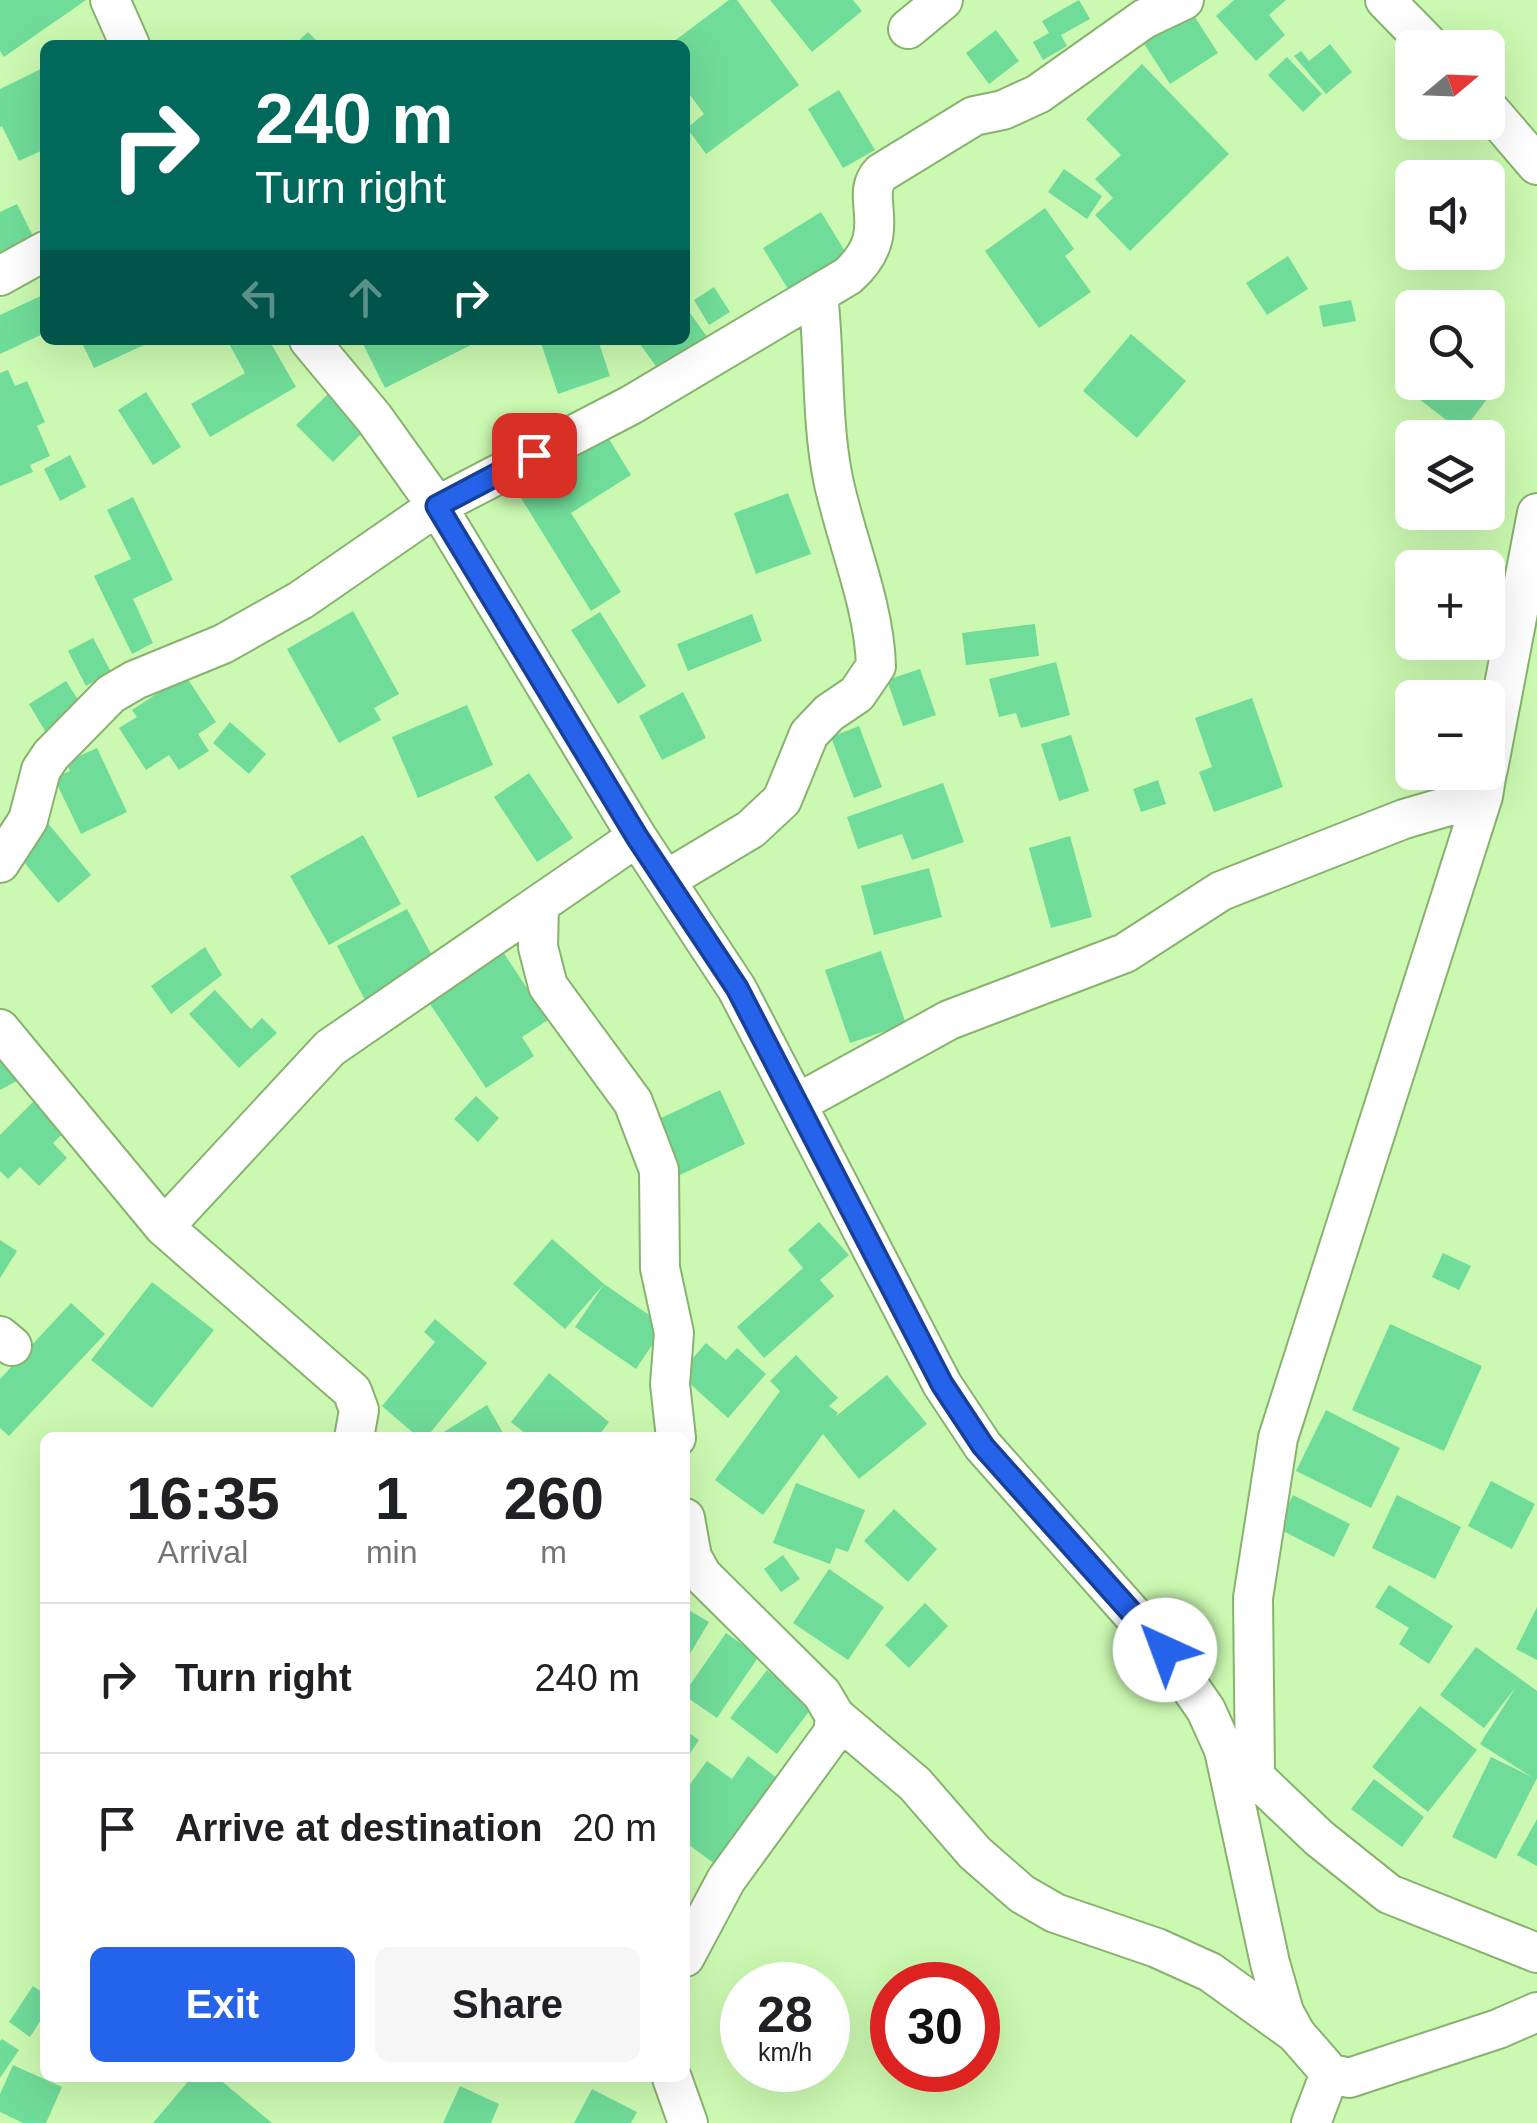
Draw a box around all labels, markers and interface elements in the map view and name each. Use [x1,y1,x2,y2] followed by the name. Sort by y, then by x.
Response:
[1395,30,1505,140] north arrow
[1395,30,1505,790] map controls
[90,80,220,210] icon: right
[255,80,453,158] text: 240 m
[1395,160,1505,270] button: sound
[255,162,446,213] text: Turn right
[233,270,288,325] icon: left
[338,270,393,325] icon: ahead
[443,270,498,325] icon: right
[1395,290,1505,400] button: search
[492,413,577,498] pin
[1395,420,1505,530] button: layers
[507,428,562,483] icon: arrive
[1395,550,1505,660] button: +
[1395,680,1505,790] button: −
[126,1465,280,1532] text: 16:35
[375,1465,408,1532] text: 1
[504,1465,604,1532] text: 260
[158,1534,248,1570] text: Arrival
[366,1534,417,1570] text: min
[540,1534,567,1570] text: m
[1113,1598,1217,1702] position arrow
[90,1651,145,1706] icon: right
[175,1657,352,1699] text: Turn right
[534,1657,640,1699] text: 240 m
[90,1801,145,1856] icon: arrive
[175,1807,542,1849] text: Arrive at destination
[572,1807,657,1849] text: 20 m
[90,1947,355,2062] button: Exit
[375,1947,640,2062] button: Share
[870,1962,1000,2092] speed limit sign: 30
[757,1987,813,2043] text: 28
[758,2038,812,2066] text: km/h

